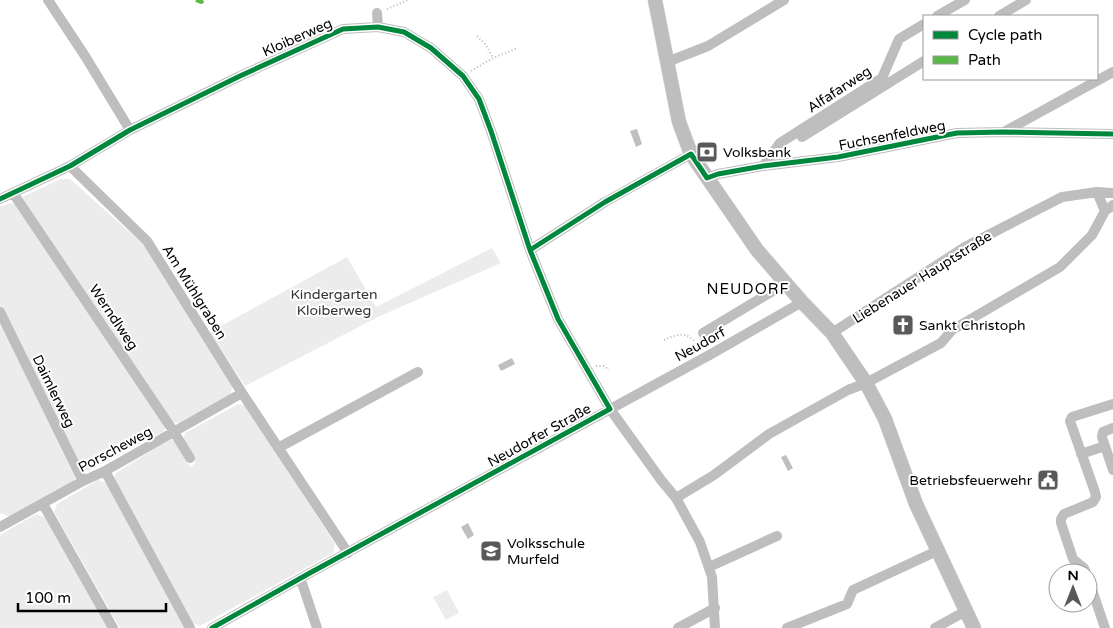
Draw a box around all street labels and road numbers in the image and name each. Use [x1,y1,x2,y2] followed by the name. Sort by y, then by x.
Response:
[260,14,335,60] street label: Kloiberweg
[804,62,874,116] street label: Alfafarweg
[837,117,947,154] street label: Fuchsenfeldweg
[850,228,995,327] street label: Liebenauer Hauptstraße
[159,242,230,343] street label: Am Mühlgraben
[85,281,142,353] street label: Werndlweg
[672,323,729,365] street label: Neudorf
[29,352,79,430] street label: Daimlerweg
[485,400,594,471] street label: Neudorfer Straße
[75,423,155,476] street label: Porscheweg

